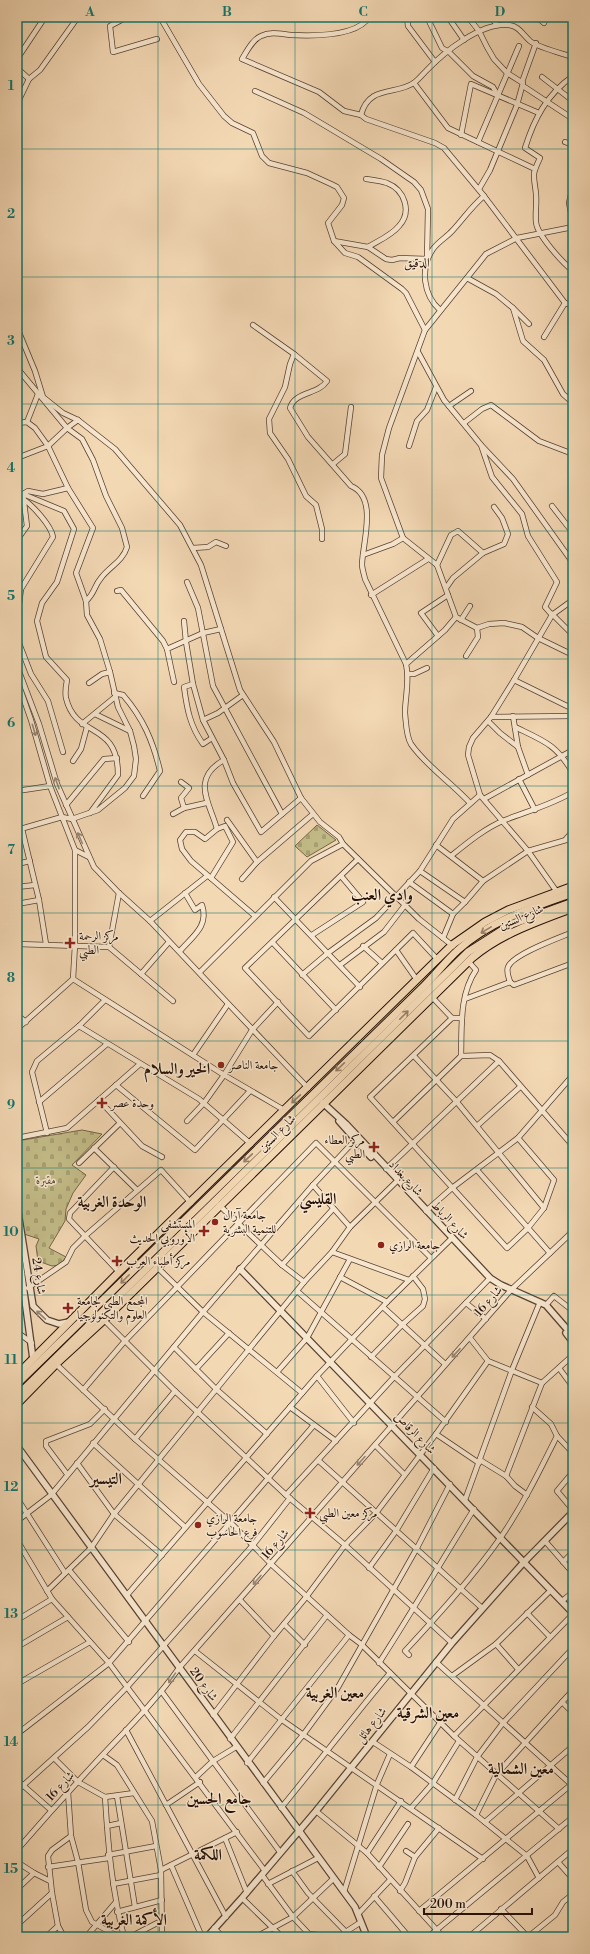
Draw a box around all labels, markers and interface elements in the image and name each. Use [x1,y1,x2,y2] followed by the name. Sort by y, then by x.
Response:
[84,4,95,20] text: A
[222,4,232,20] text: B
[358,4,368,20] text: C
[495,4,505,20] text: D
[8,78,15,94] text: 1
[7,206,15,222] text: 2
[404,255,430,271] district label: الدقيق
[7,333,15,349] text: 3
[7,460,16,476] text: 4
[7,588,15,604] text: 5
[7,715,15,731] text: 6
[31,723,38,736] one-way arrow
[52,778,60,790] one-way arrow
[76,833,84,845] one-way arrow
[7,842,15,858] text: 7
[351,885,413,908] district label: وادي العنب
[497,901,547,936] street label: شارع الستين
[480,927,492,935] one-way arrow
[79,929,119,962] place label: مركز الرحمة الطبي
[64,937,76,949] marker: مركز الرحمة الطبي
[7,970,15,986] text: 8
[399,1010,409,1020] one-way arrow
[227,1058,279,1073] place label: جامعة الناصر
[144,1059,210,1083] district label: الخير والسلام
[216,1060,226,1070] marker: جامعة الناصر
[335,1062,345,1072] one-way arrow
[291,1094,301,1103] one-way arrow
[109,1096,154,1111] place label: وحدة عصر
[7,1097,15,1113] text: 9
[96,1097,108,1109] marker: وحدة عصر
[255,1111,301,1157] street label: شارع الستين
[324,1133,365,1166] place label: مركز العطاء الطبي
[368,1141,380,1153] marker: مركز العطاء الطبي
[243,1153,253,1163] one-way arrow
[383,1157,426,1202] street label: شارع بغداد
[35,1173,56,1188] park label: مقبرة
[299,1189,337,1214] district label: القليسي
[77,1192,147,1212] district label: الوحدة الغربية
[426,1198,471,1245] street label: شارع الرباط
[223,1207,276,1237] place label: جامعة آزال للتنمية البشرية
[129,1217,195,1248] place label: المستشفى الأوروبي الحديث
[210,1217,220,1227] marker: جامعة آزال للتنمية البشرية
[3,1224,19,1240] text: 10
[198,1225,210,1237] marker: المستشفى الأوروبي الحديث
[389,1238,440,1255] place label: جامعة الرازي
[376,1240,386,1250] marker: جامعة الرازي
[126,1253,190,1270] place label: مركز أطباء العرب
[111,1255,123,1267] marker: مركز أطباء العرب
[25,1256,49,1296] street label: شارع 24
[120,1274,130,1284] one-way arrow
[471,1283,508,1322] street label: شارع 16
[77,1294,148,1326] place label: المجمع الطبي لجامعة العلوم والتكنولوجيا
[62,1302,74,1314] marker: المجمع الطبي لجامعة العلوم والتكنولوجيا
[37,1311,47,1320] one-way arrow
[451,1348,461,1358] one-way arrow
[5,1352,18,1368] text: 11
[389,1409,439,1460] street label: شارع الرقاص
[356,1456,365,1466] one-way arrow
[88,1469,122,1489] district label: التيسير
[4,1479,18,1495] text: 12
[319,1506,377,1525] place label: مركز معين الطبي
[304,1507,316,1519] marker: مركز معين الطبي
[206,1511,258,1543] place label: جامعة الرازي فرع الحاسوب
[193,1520,203,1530] marker: جامعة الرازي فرع الحاسوب
[258,1526,295,1565] street label: شارع 16
[252,1575,261,1585] one-way arrow
[4,1606,18,1622] text: 13
[184,1664,221,1706] street label: شارع 20
[168,1672,176,1683] one-way arrow
[306,1683,364,1703] district label: معين الغربية
[397,1703,459,1724] district label: معين الشرقية
[353,1704,393,1748] street label: شارع هائل
[4,1734,18,1750] text: 14
[488,1759,554,1779] district label: معين الشمالية
[43,1768,80,1806] street label: شارع 16
[187,1789,252,1814] district label: جامع الحسين
[194,1845,222,1865] district label: اللكمة
[4,1861,18,1877] text: 15
[424,1890,532,1916] scale bar
[430,1897,466,1912] text: 200 m
[101,1908,167,1930] district label: الأكمة الغربية

